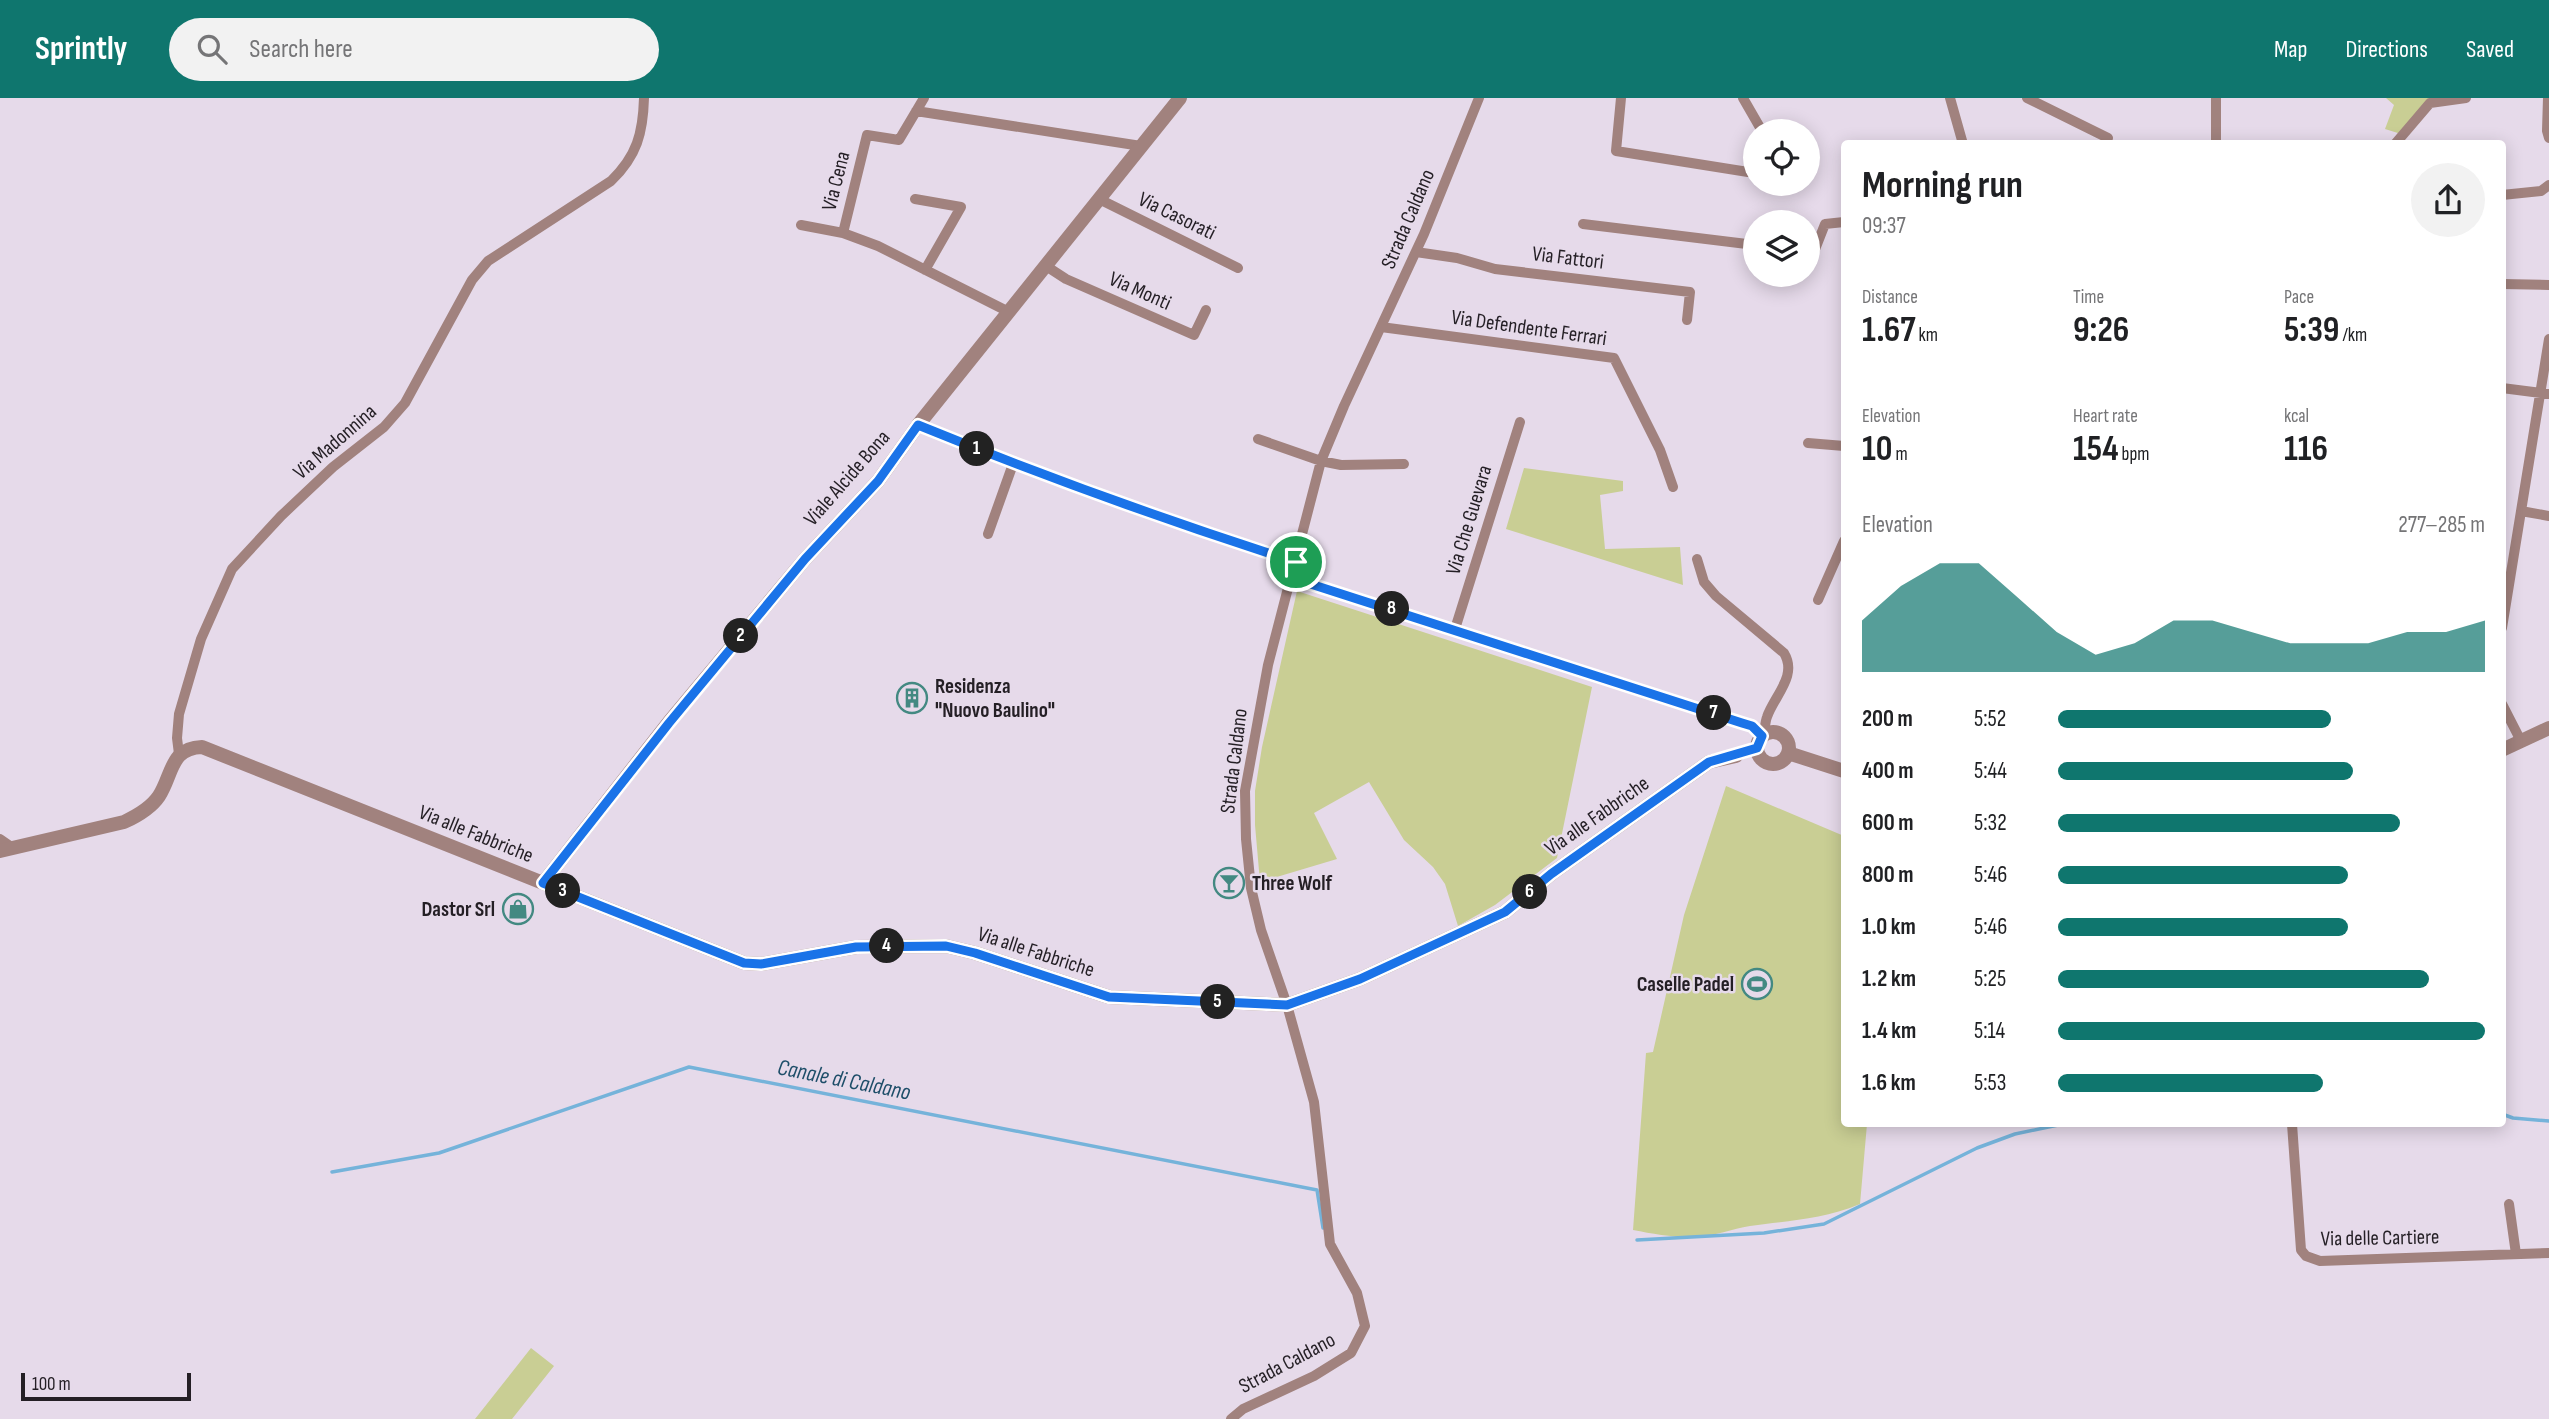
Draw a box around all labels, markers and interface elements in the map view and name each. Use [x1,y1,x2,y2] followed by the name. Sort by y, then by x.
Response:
[169,18,659,81] search box
[35,29,127,69] text: Sprintly
[193,30,231,68] icon: search
[249,34,353,65] text: Search here
[2274,35,2307,64] text: Map
[2345,35,2428,64] text: Directions
[2466,35,2514,64] text: Saved
[1743,119,1820,287] map controls
[1743,119,1820,196] button: locate
[817,149,855,213] street label: Via Cena
[1862,163,2023,208] text: Morning run
[2411,163,2485,237] button: share
[1376,165,1440,273] street label: Strada Caldano
[1134,187,1220,245] street label: Via Casorati
[1743,210,1820,287] button: layers
[1862,212,1906,240] text: 09:37
[1531,241,1605,275] street label: Via Fattori
[1105,266,1175,316] street label: Via Monti
[1862,286,1918,309] text: Distance
[2073,286,2104,309] text: Time
[2284,286,2314,309] text: Pace
[1450,305,1608,351] street label: Via Defendente Ferrari
[1862,309,1916,352] text: 1.67
[2073,309,2129,352] text: 9:26
[2284,309,2339,352] text: 5:39
[1916,324,1938,347] text: km
[2339,324,2367,347] text: /km
[288,399,382,485] street label: Via Madonnina
[1862,405,1921,428] text: Elevation
[2073,405,2138,428] text: Heart rate
[2284,405,2309,428] text: kcal
[799,425,895,531] street label: Viale Alcide Bona
[1862,428,1892,471] text: 10
[2073,428,2118,471] text: 154
[2284,428,2328,471] text: 116
[960,432,995,466] pin: 1
[973,437,980,460] text: 1
[1892,443,1908,466] text: m
[2118,443,2149,466] text: bpm
[1441,462,1497,578] street label: Via Che Guevara
[1862,511,1933,539] text: Elevation
[2398,511,2485,539] text: 277–285 m
[1266,532,1326,592] pin
[1277,543,1315,581] icon: arrive
[1374,592,1410,626] pin: 8
[1387,597,1396,620] text: 8
[724,618,758,654] pin: 2
[736,624,745,647] text: 2
[935,674,1055,723] place label: Residenza "Nuovo Baulino"
[895,681,929,715] building icon: Residenza "Nuovo Baulino"
[1696,696,1732,730] pin: 7
[1709,701,1718,724] text: 7
[1862,705,1913,733] text: 200 m
[1974,705,2006,733] text: 5:52
[1215,707,1253,815] street label: Strada Caldano
[1862,757,1913,785] text: 400 m
[1974,757,2007,785] text: 5:44
[1540,771,1654,861] street label: Via alle Fabbriche
[415,800,537,868] street label: Via alle Fabbriche
[1862,809,1914,837] text: 600 m
[1974,809,2007,837] text: 5:32
[1862,861,1914,889] text: 800 m
[1974,861,2007,889] text: 5:46
[1212,866,1246,900] bar icon: Three Wolf
[1252,871,1332,896] place label: Three Wolf
[546,874,580,908] pin: 3
[1512,874,1548,910] pin: 6
[558,879,567,902] text: 3
[1525,880,1534,903] text: 6
[501,892,535,926] shop icon: Dastor Srl
[422,897,495,922] place label: Dastor Srl
[1862,913,1916,941] text: 1.0 km
[1974,913,2007,941] text: 5:46
[974,921,1098,983] street label: Via alle Fabbriche
[870,928,904,964] pin: 4
[882,934,891,957] text: 4
[1862,965,1916,993] text: 1.2 km
[1974,965,2006,993] text: 5:25
[1740,967,1774,1001] sports icon: Caselle Padel
[1637,972,1734,997] place label: Caselle Padel
[1200,984,1236,1020] pin: 5
[1213,990,1222,1013] text: 5
[1862,1017,1916,1045] text: 1.4 km
[1974,1017,2005,1045] text: 5:14
[775,1053,914,1107] water label: Canale di Caldano
[1862,1069,1916,1097] text: 1.6 km
[1974,1069,2006,1097] text: 5:53
[2320,1224,2440,1252] street label: Via delle Cartiere
[1234,1327,1340,1399] street label: Strada Caldano
[21,1370,191,1402] scale bar
[32,1373,71,1396] text: 100 m

